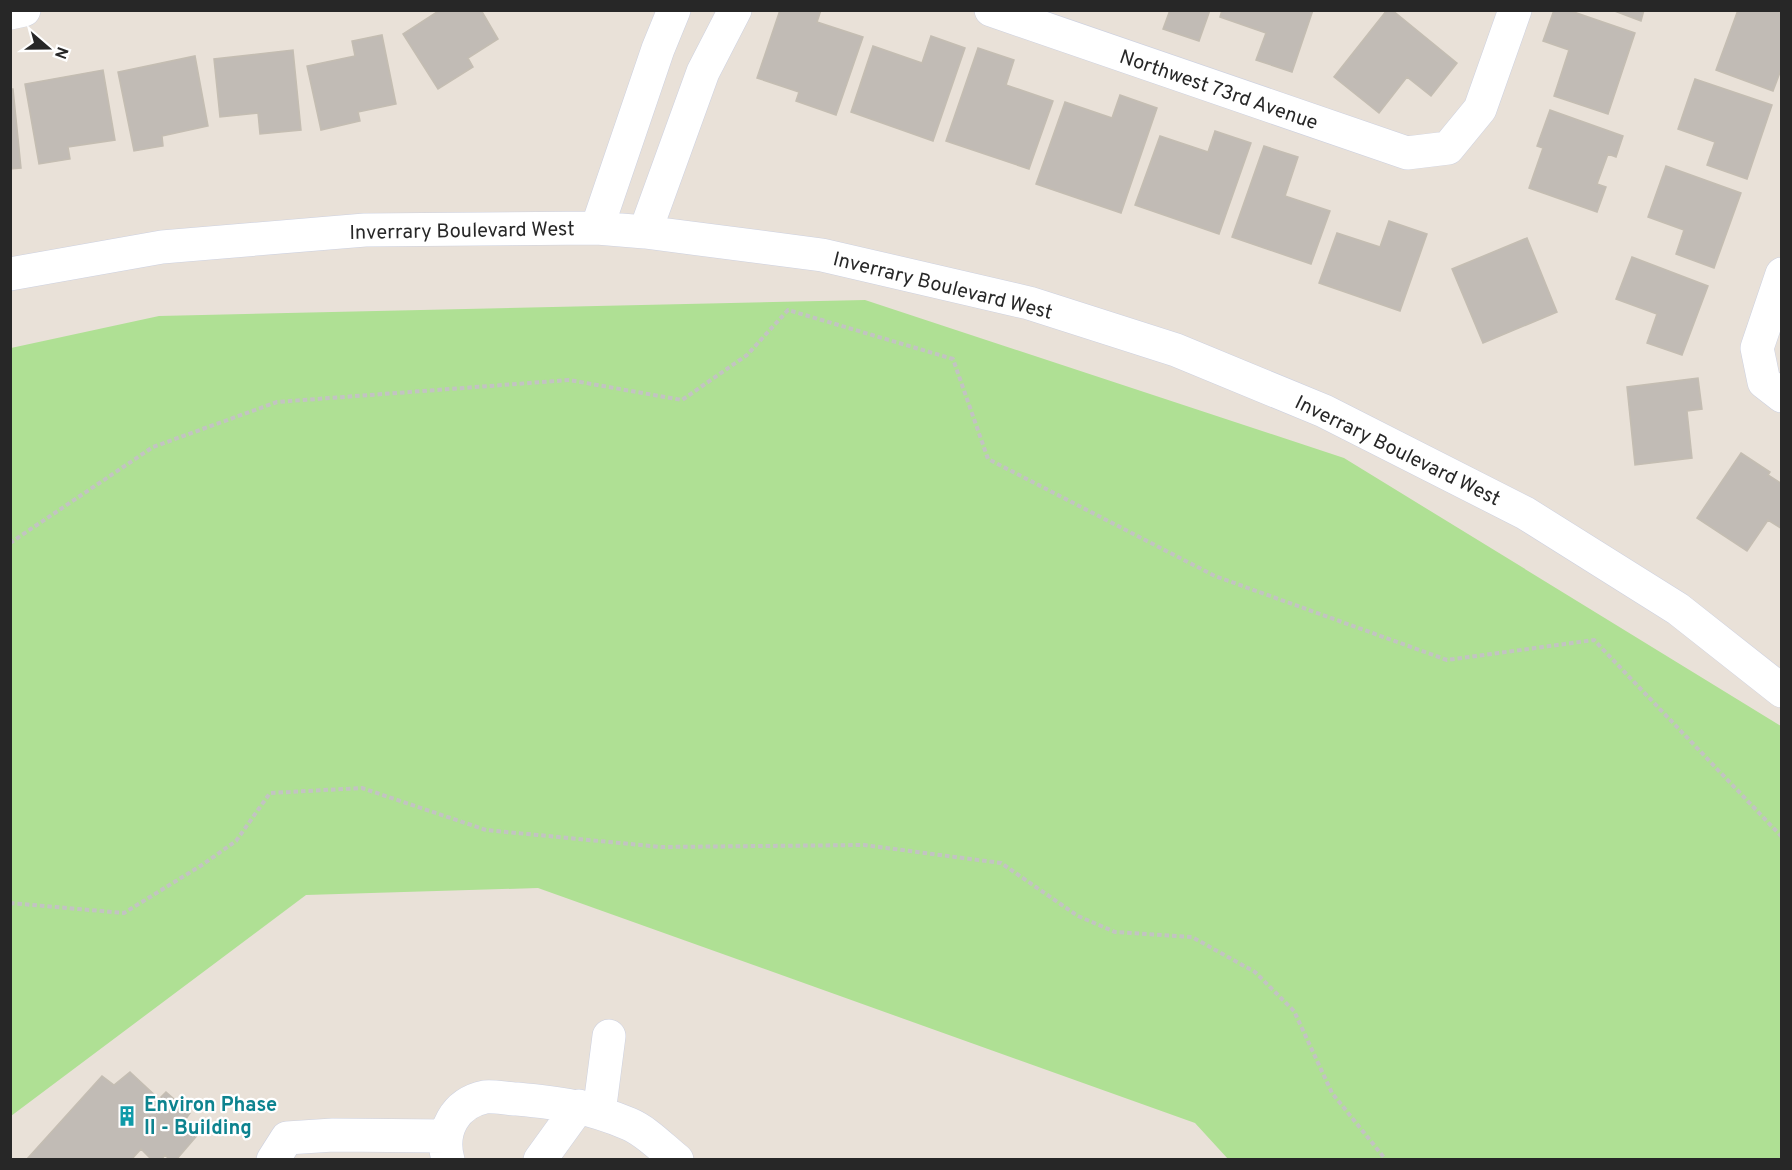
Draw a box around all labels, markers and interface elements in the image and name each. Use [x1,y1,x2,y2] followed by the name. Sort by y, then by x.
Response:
[18,18,78,78] north arrow
[49,44,72,61] text: N
[1116,45,1321,137] street label: Northwest 73rd Avenue
[349,217,575,247] street label: Inverrary Boulevard West
[830,247,1055,327] street label: Inverrary Boulevard West
[1290,391,1504,513] street label: Inverrary Boulevard West
[144,1093,277,1142] place label: Environ Phase II - Building
[115,1104,139,1128] building icon: Environ Phase II - Building

